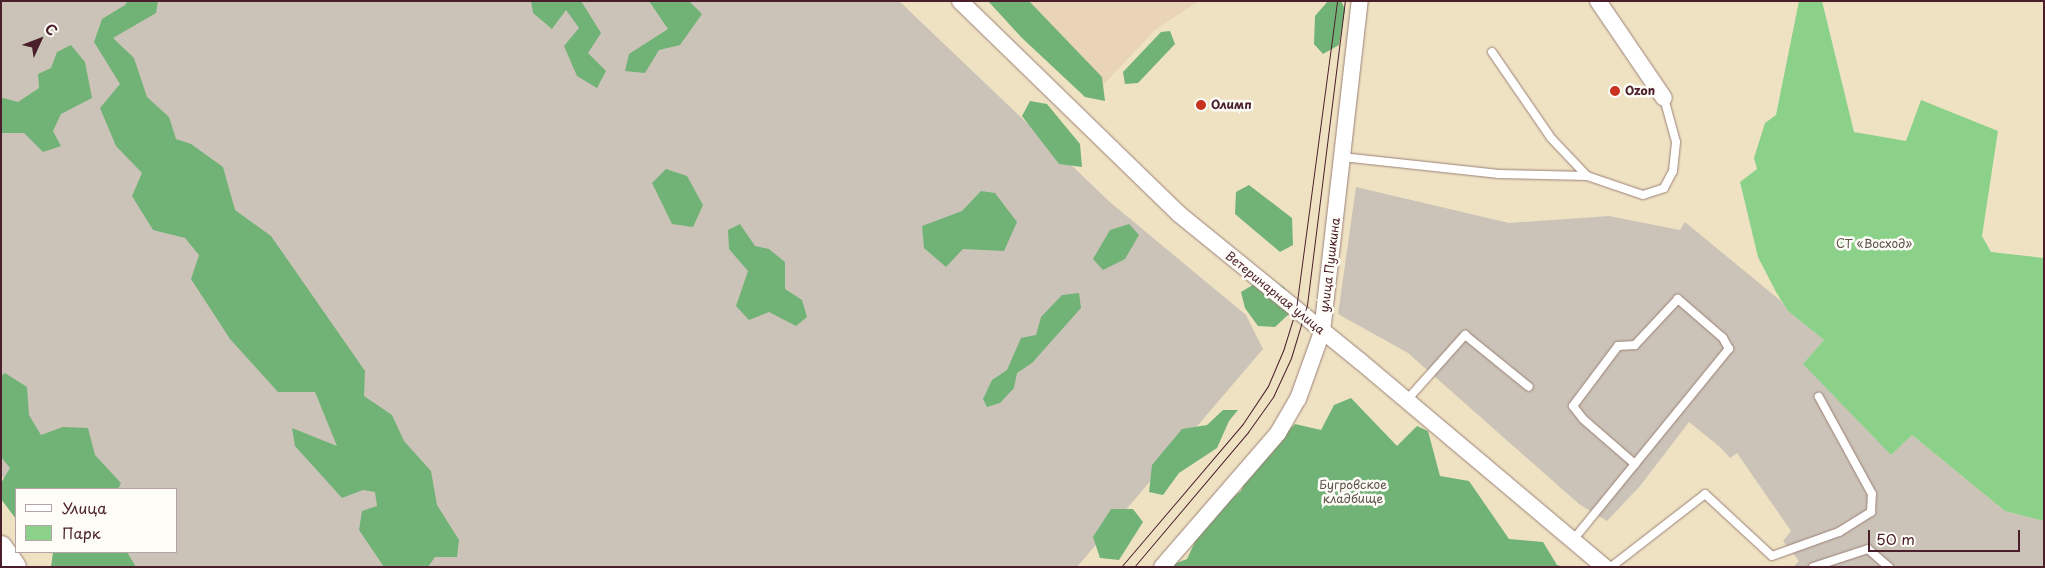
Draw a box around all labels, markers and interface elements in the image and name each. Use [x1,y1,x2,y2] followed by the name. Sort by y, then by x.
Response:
[15,15,65,65] north arrow
[40,18,63,40] text: С
[1625,84,1655,98] place label: Ozon
[1609,85,1621,97] marker: Ozon
[1211,98,1252,112] place label: Олимп
[1195,99,1207,111] marker: Олимп
[1317,216,1343,314] street label: улица Пушкина
[1836,237,1912,251] park label: СТ «Восход»
[1222,248,1328,338] street label: Ветеринарная улица
[1319,478,1387,506] park label: Бугровское кладбище
[15,488,178,553] legend
[62,496,107,519] text: Улица
[1870,520,2022,552] scale bar
[62,521,101,544] text: Парк
[1876,527,1915,550] text: 50 m

